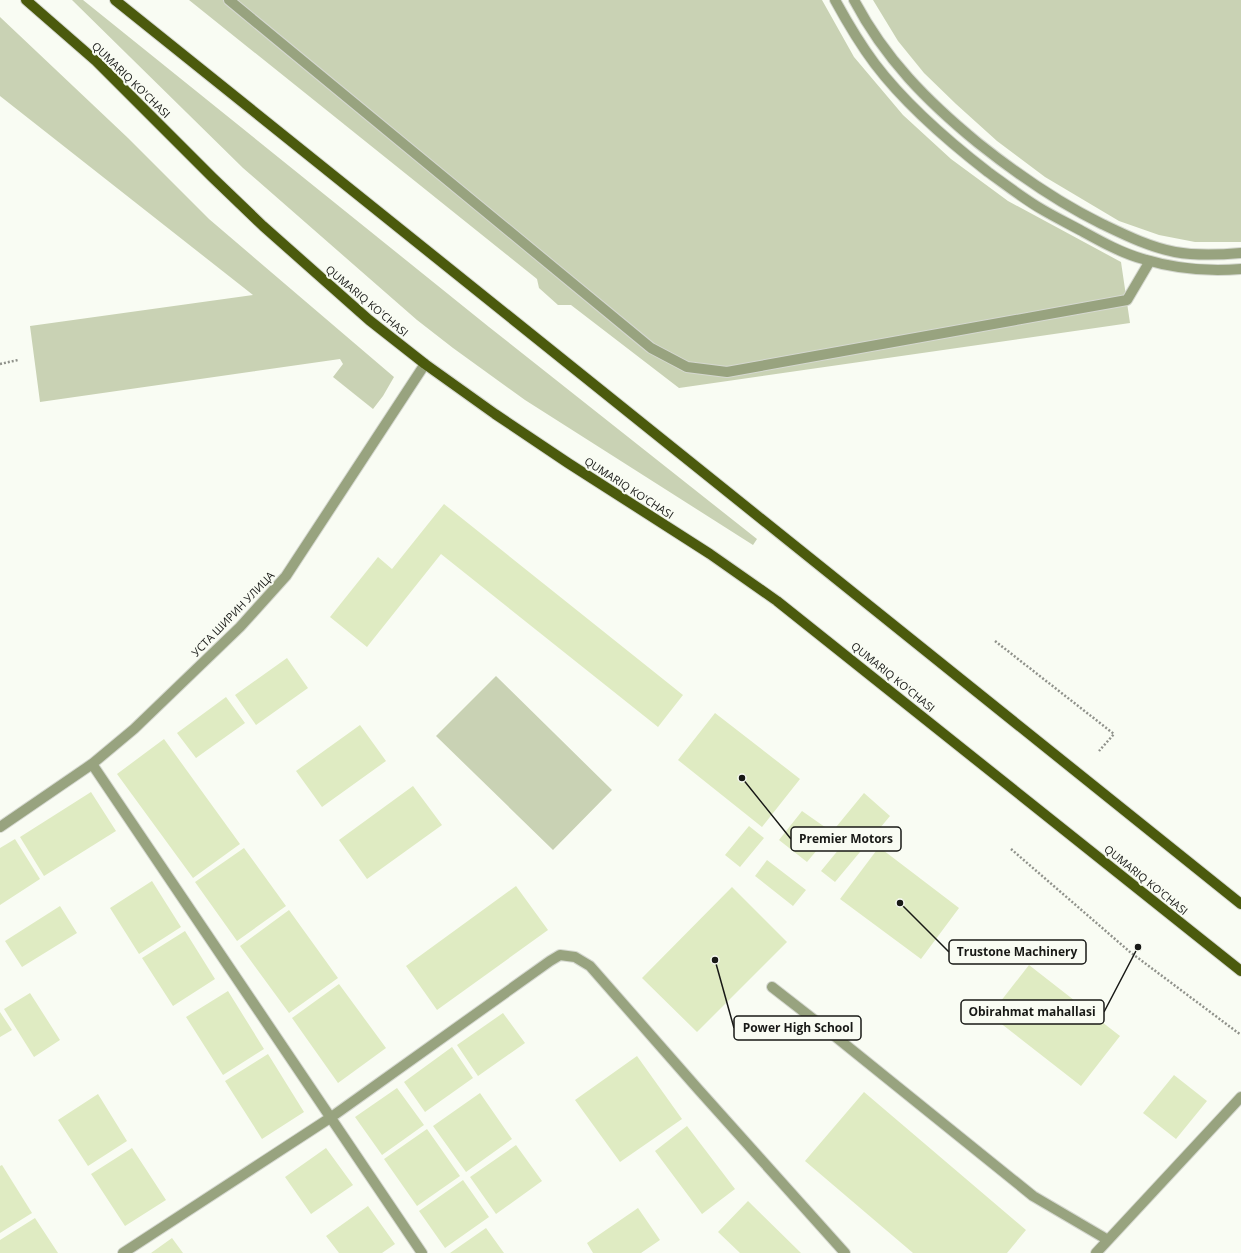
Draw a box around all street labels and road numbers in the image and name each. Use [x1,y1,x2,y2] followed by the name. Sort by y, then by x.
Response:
[89,38,174,121] street label: QUMARIQ KO'CHASI
[323,262,412,340] street label: QUMARIQ KO'CHASI
[582,453,677,522] street label: QUMARIQ KO'CHASI
[188,568,277,660] street label: УСТА ШИРИН УЛИЦА
[848,638,938,715] street label: QUMARIQ KO'CHASI
[1101,841,1191,918] street label: QUMARIQ KO'CHASI

